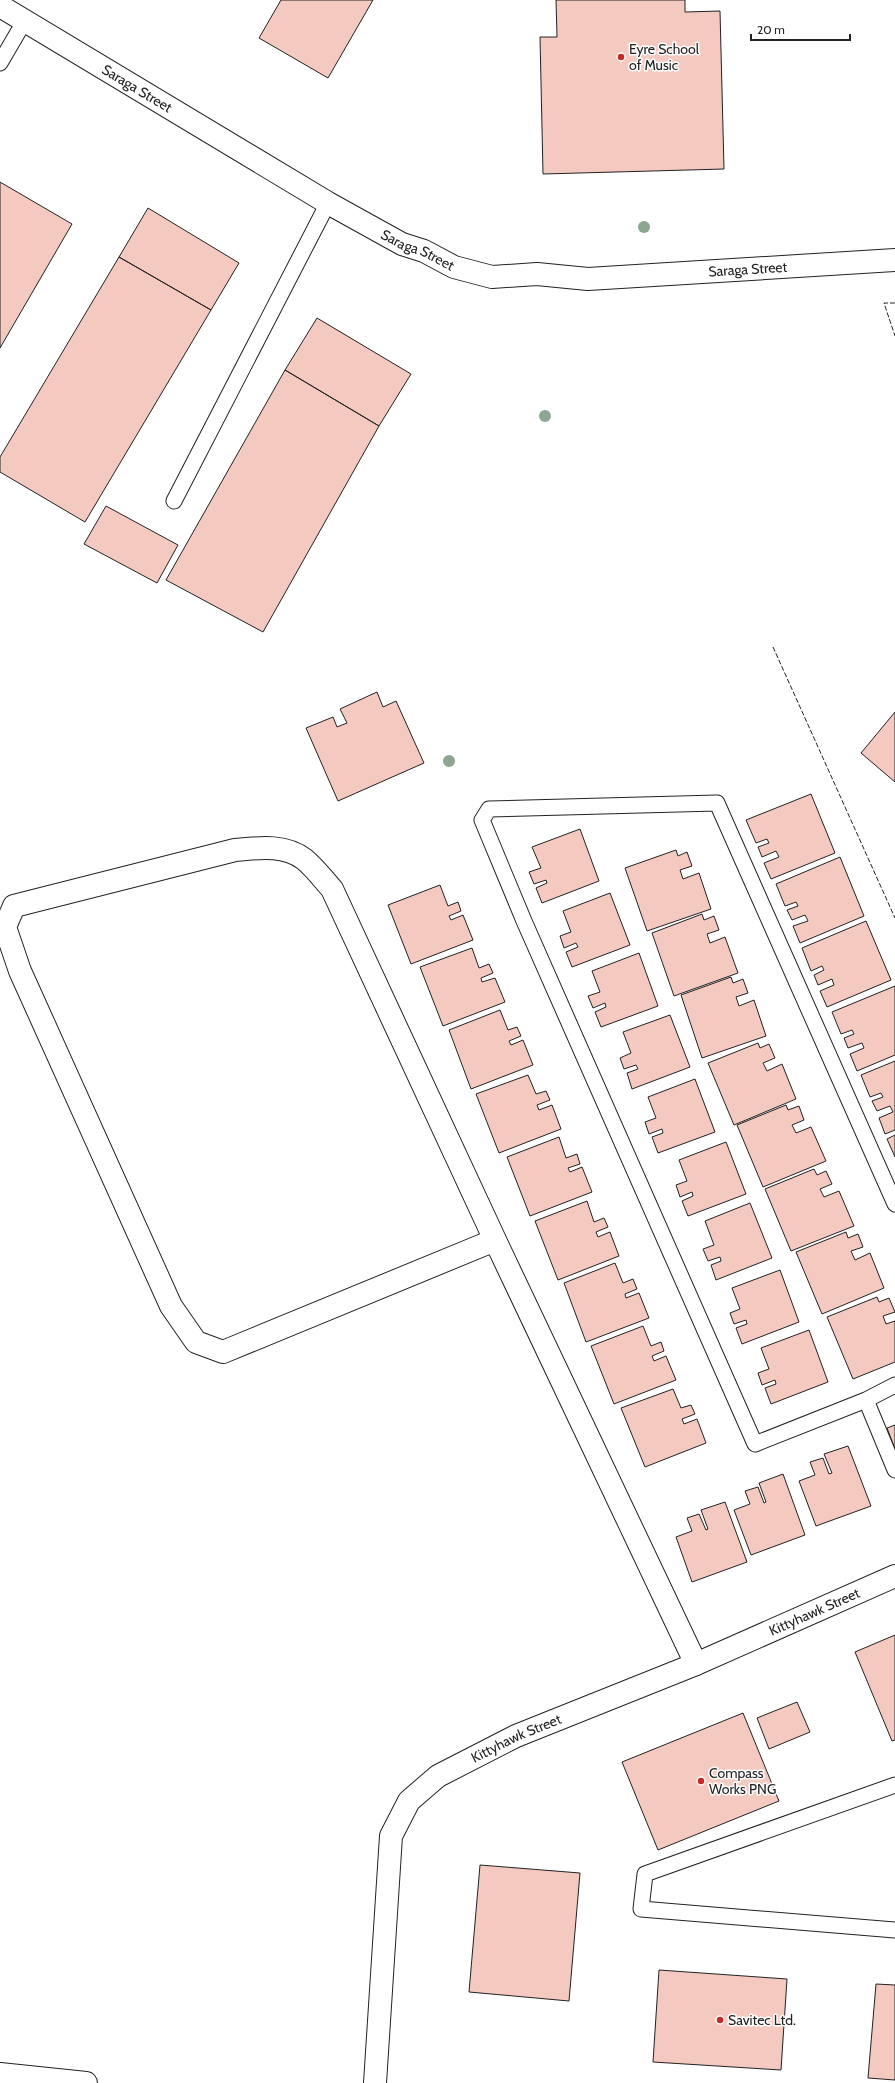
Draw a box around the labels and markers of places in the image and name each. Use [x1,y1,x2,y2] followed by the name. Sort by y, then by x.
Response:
[629,40,700,74] place label: Eyre School of Music
[616,52,626,62] marker: Eyre School of Music
[709,1764,776,1798] place label: Compass Works PNG
[696,1776,706,1786] marker: Compass Works PNG
[728,2011,796,2029] place label: Savitec Ltd.
[715,2015,725,2025] marker: Savitec Ltd.

